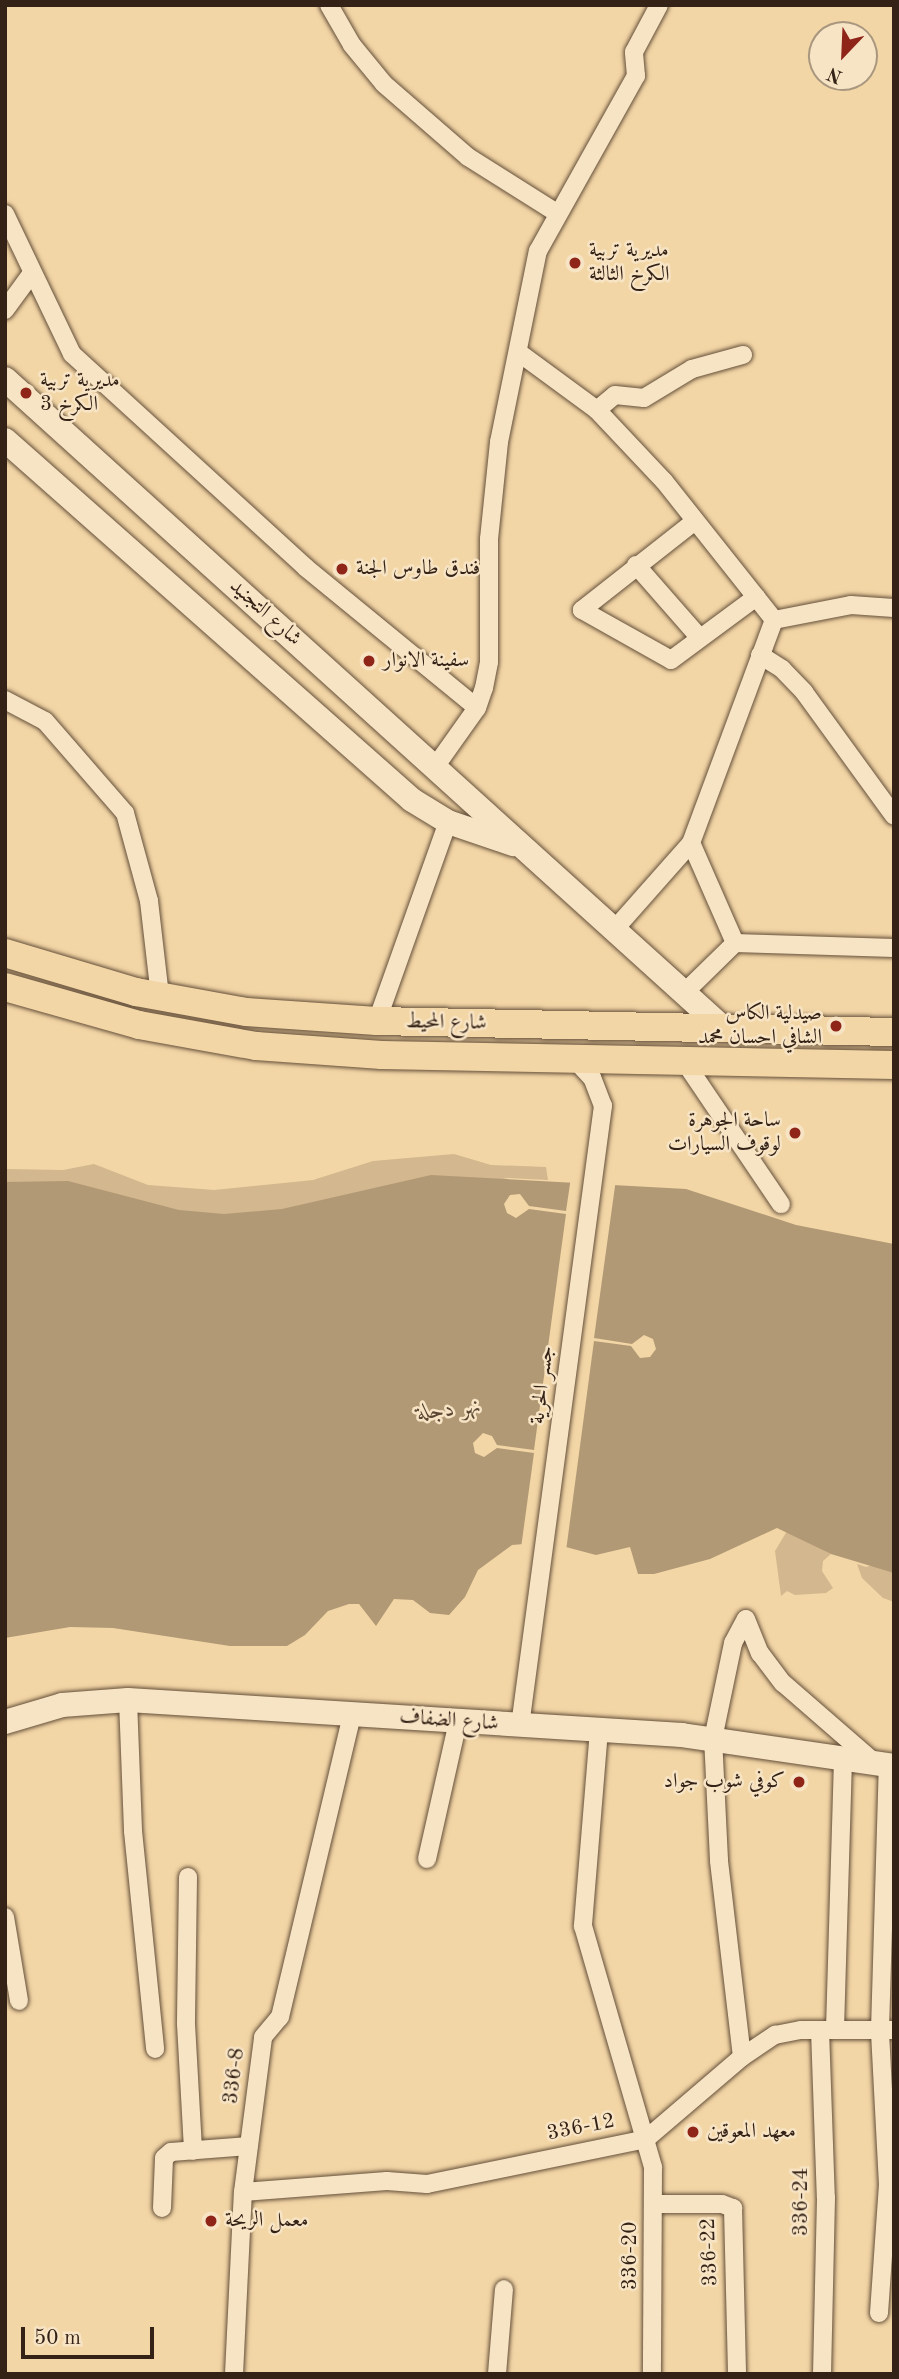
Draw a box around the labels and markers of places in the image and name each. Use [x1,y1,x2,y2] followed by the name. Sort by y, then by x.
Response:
[589,238,670,288] place label: مديرية تربية الكرخ الثالثة
[567,255,583,271] marker: مديرية تربية الكرخ الثالثة
[40,368,120,418] place label: مديرية تربية الكرخ 3
[18,385,34,401] marker: مديرية تربية الكرخ 3
[356,556,480,582] place label: فندق طاوس الجنة
[334,561,350,577] marker: فندق طاوس الجنة
[383,648,469,674] place label: سفينة الانوار
[361,653,377,669] marker: سفينة الانوار
[698,1001,822,1051] place label: صيدلية الكاس الشافي احسان محمد
[828,1018,844,1034] marker: صيدلية الكاس الشافي احسان محمد
[668,1108,781,1158] place label: ساحة الجوهرة لوقوف السيارات
[787,1125,803,1141] marker: ساحة الجوهرة لوقوف السيارات
[664,1769,785,1795] place label: كوفي شوب جواد
[791,1774,807,1790] marker: كوفي شوب جواد
[707,2119,796,2145] place label: معهد المعوقين
[685,2124,701,2140] marker: معهد المعوقين
[225,2208,308,2234] place label: معمل الريحة
[203,2213,219,2229] marker: معمل الريحة

